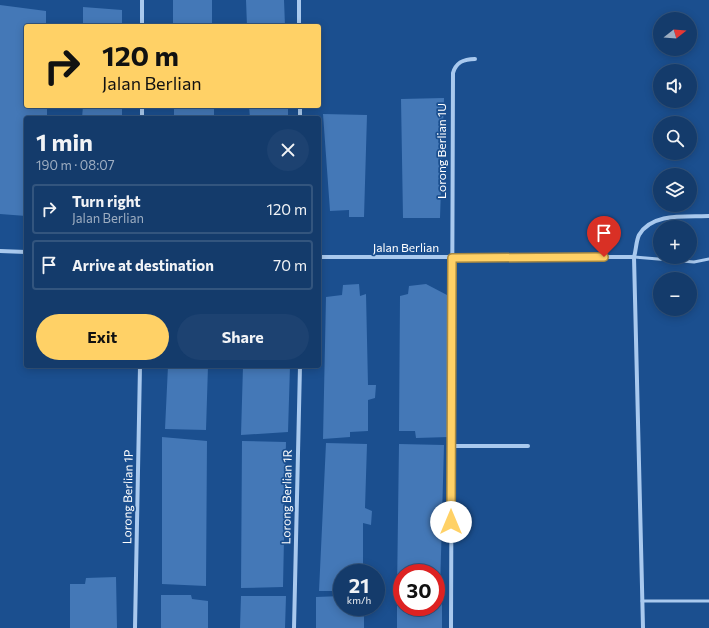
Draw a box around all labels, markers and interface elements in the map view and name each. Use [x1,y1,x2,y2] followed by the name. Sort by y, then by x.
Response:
[653,12,697,56] north arrow
[653,12,697,316] map controls
[102,38,179,72] text: 120 m
[36,40,88,92] icon: right
[653,64,697,108] button: sound
[102,72,202,94] text: Jalan Berlian
[434,103,448,199] street label: Lorong Berlian 1U
[653,116,697,160] button: search
[36,127,93,156] text: 1 min
[267,129,309,171] button: close
[36,157,115,173] text: 190 m · 08:07
[653,168,697,212] button: layers
[72,192,141,210] text: Turn right
[38,198,60,220] icon: right
[267,200,307,218] text: 120 m
[72,210,144,226] text: Jalan Berlian
[587,216,621,257] pin
[653,220,697,264] button: +
[593,222,615,244] icon: arrive
[373,240,439,255] street label: Jalan Berlian
[38,254,60,276] icon: arrive
[72,256,214,274] text: Arrive at destination
[273,256,307,274] text: 70 m
[653,272,697,316] button: −
[36,314,169,360] button: Exit
[177,314,309,360] button: Share
[119,449,135,544] street label: Lorong Berlian 1P
[278,449,294,545] street label: Lorong Berlian 1R
[430,501,472,543] position arrow
[393,564,445,616] speed limit sign: 30
[349,573,369,597] text: 21
[347,594,371,606] text: km/h

